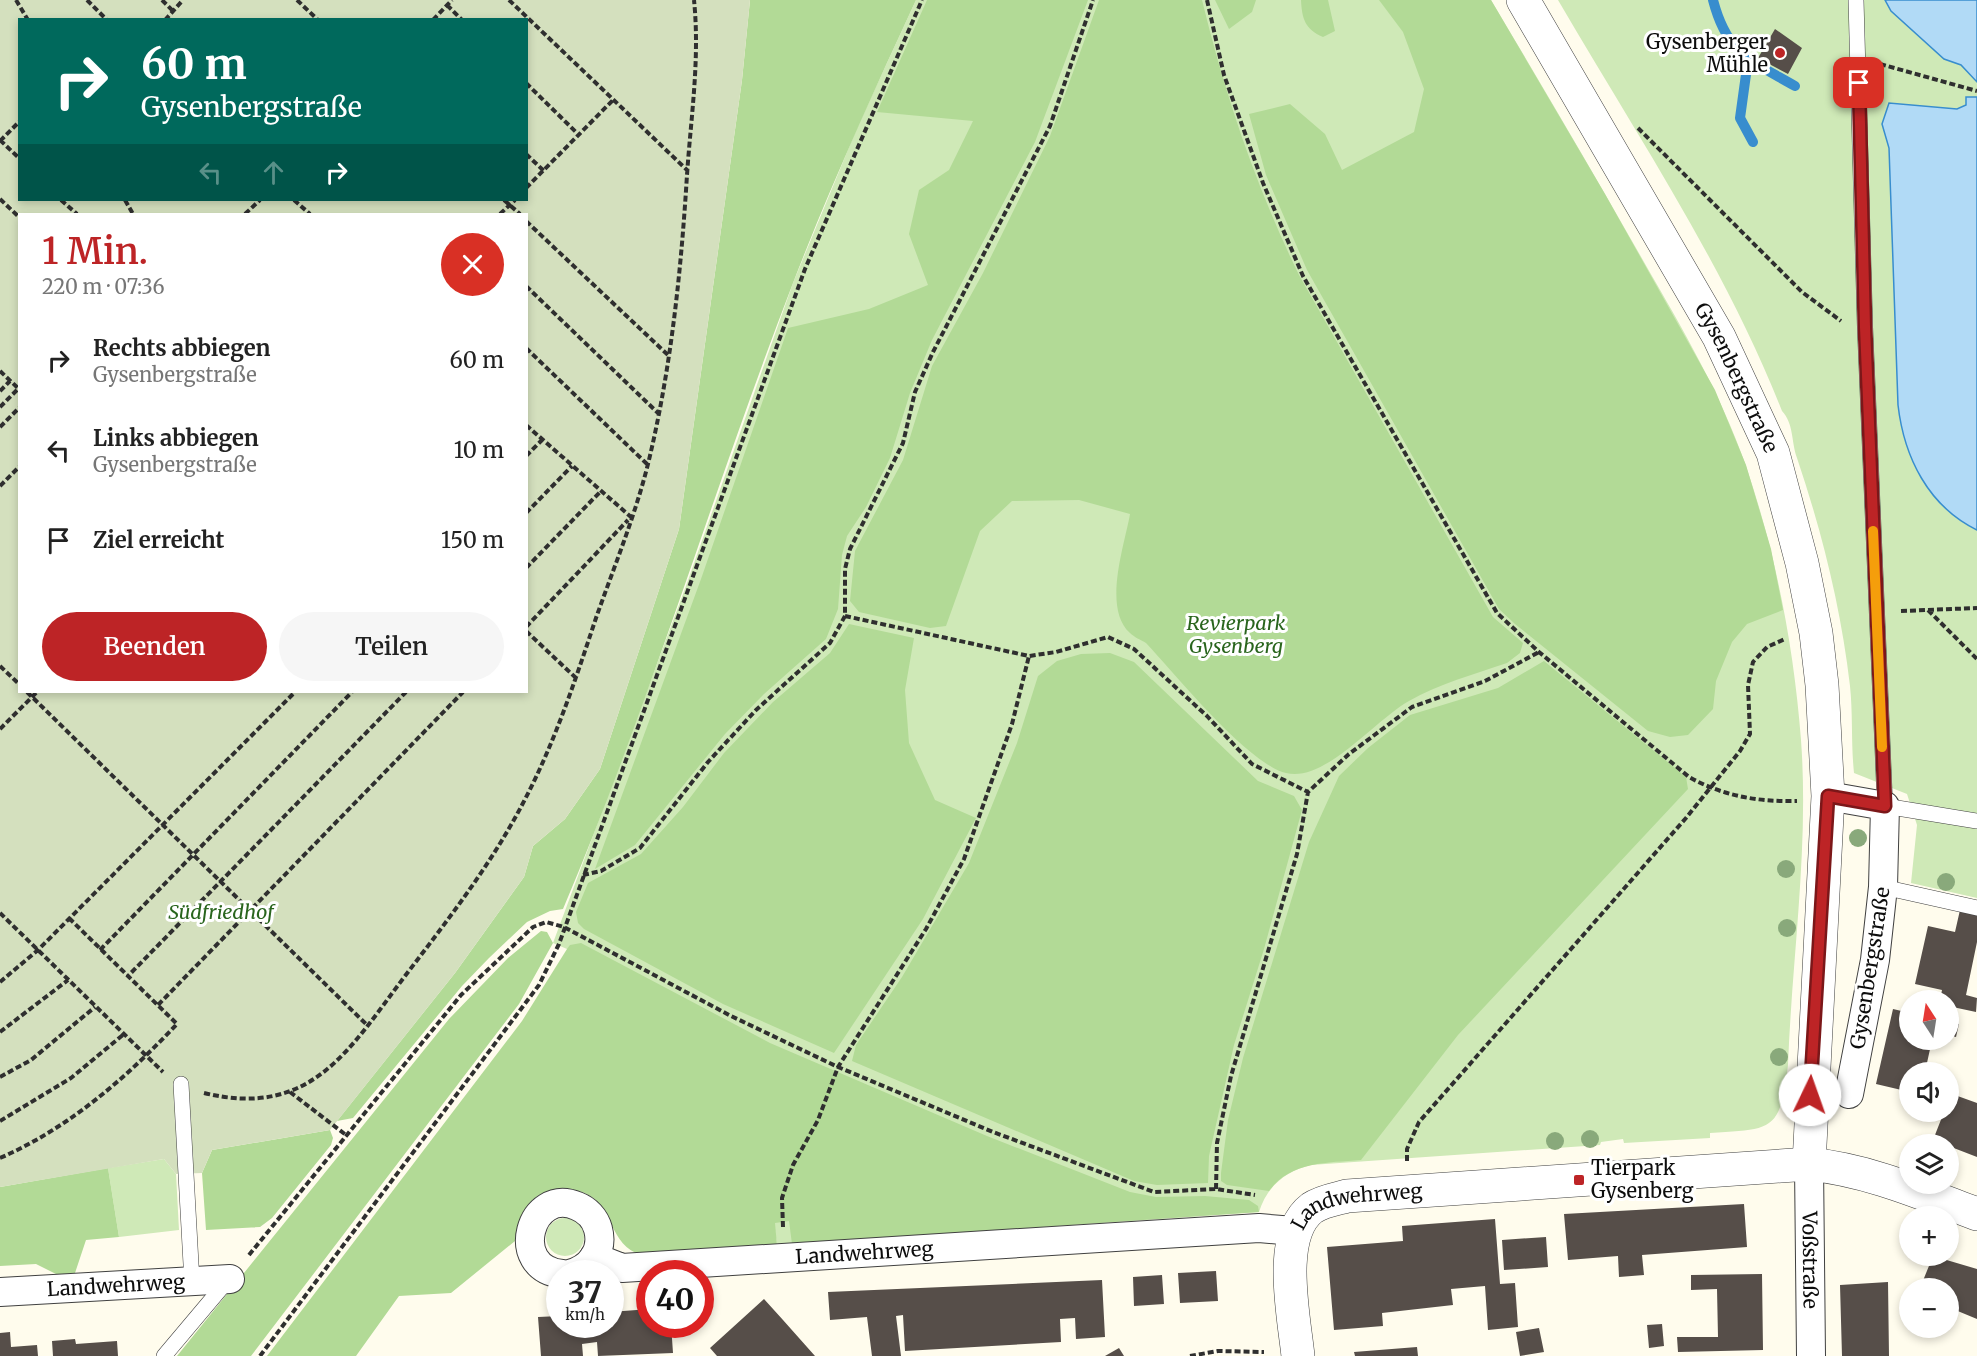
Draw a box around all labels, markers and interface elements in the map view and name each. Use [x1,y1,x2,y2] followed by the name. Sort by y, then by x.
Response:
[1646,29,1768,77] place label: Gysenberger Mühle
[141,38,247,90] text: 60 m
[42,42,120,120] icon: right
[1773,46,1787,60] marker: Gysenberger Mühle
[1833,57,1884,108] pin
[1842,66,1875,99] icon: arrive
[141,90,362,124] text: Gysenbergstraße
[194,156,227,189] icon: left
[257,156,290,189] icon: ahead
[320,156,353,189] icon: right
[42,229,148,274] text: 1 Min.
[441,233,504,296] button: close
[42,274,165,299] text: 220 m · 07:36
[1690,298,1784,456] street label: Gysenbergstraße
[93,334,270,362] text: Rechts abbiegen
[42,344,75,377] icon: right
[450,346,504,374] text: 60 m
[93,362,257,387] text: Gysenbergstraße
[93,424,259,452] text: Links abbiegen
[42,434,75,467] icon: left
[454,436,504,464] text: 10 m
[93,452,257,477] text: Gysenbergstraße
[42,524,75,557] icon: arrive
[93,526,224,554] text: Ziel erreicht
[441,526,504,554] text: 150 m
[1187,610,1285,658] park label: Revierpark Gysenberg
[42,612,267,681] button: Beenden
[279,612,504,681] button: Teilen
[1844,885,1895,1051] street label: Gysenbergstraße
[168,899,276,924] park label: Südfriedhof
[1899,990,1959,1050] north arrow
[1899,990,1959,1338] map controls
[1899,1062,1959,1122] button: sound
[1778,1063,1842,1127] position arrow
[1899,1134,1959,1194] button: layers
[1591,1155,1694,1203] place label: Tierpark Gysenberg
[1572,1173,1586,1187] marker: Tierpark Gysenberg
[1285,1178,1423,1234] street label: Landwehrweg
[1899,1206,1959,1266] button: +
[1797,1210,1824,1309] street label: Voßstraße
[795,1235,934,1269] street label: Landwehrweg
[636,1260,714,1338] speed limit sign: 40
[46,1269,186,1301] street label: Landwehrweg
[568,1273,602,1311] text: 37
[1899,1278,1959,1338] button: −
[565,1305,605,1324] text: km/h

